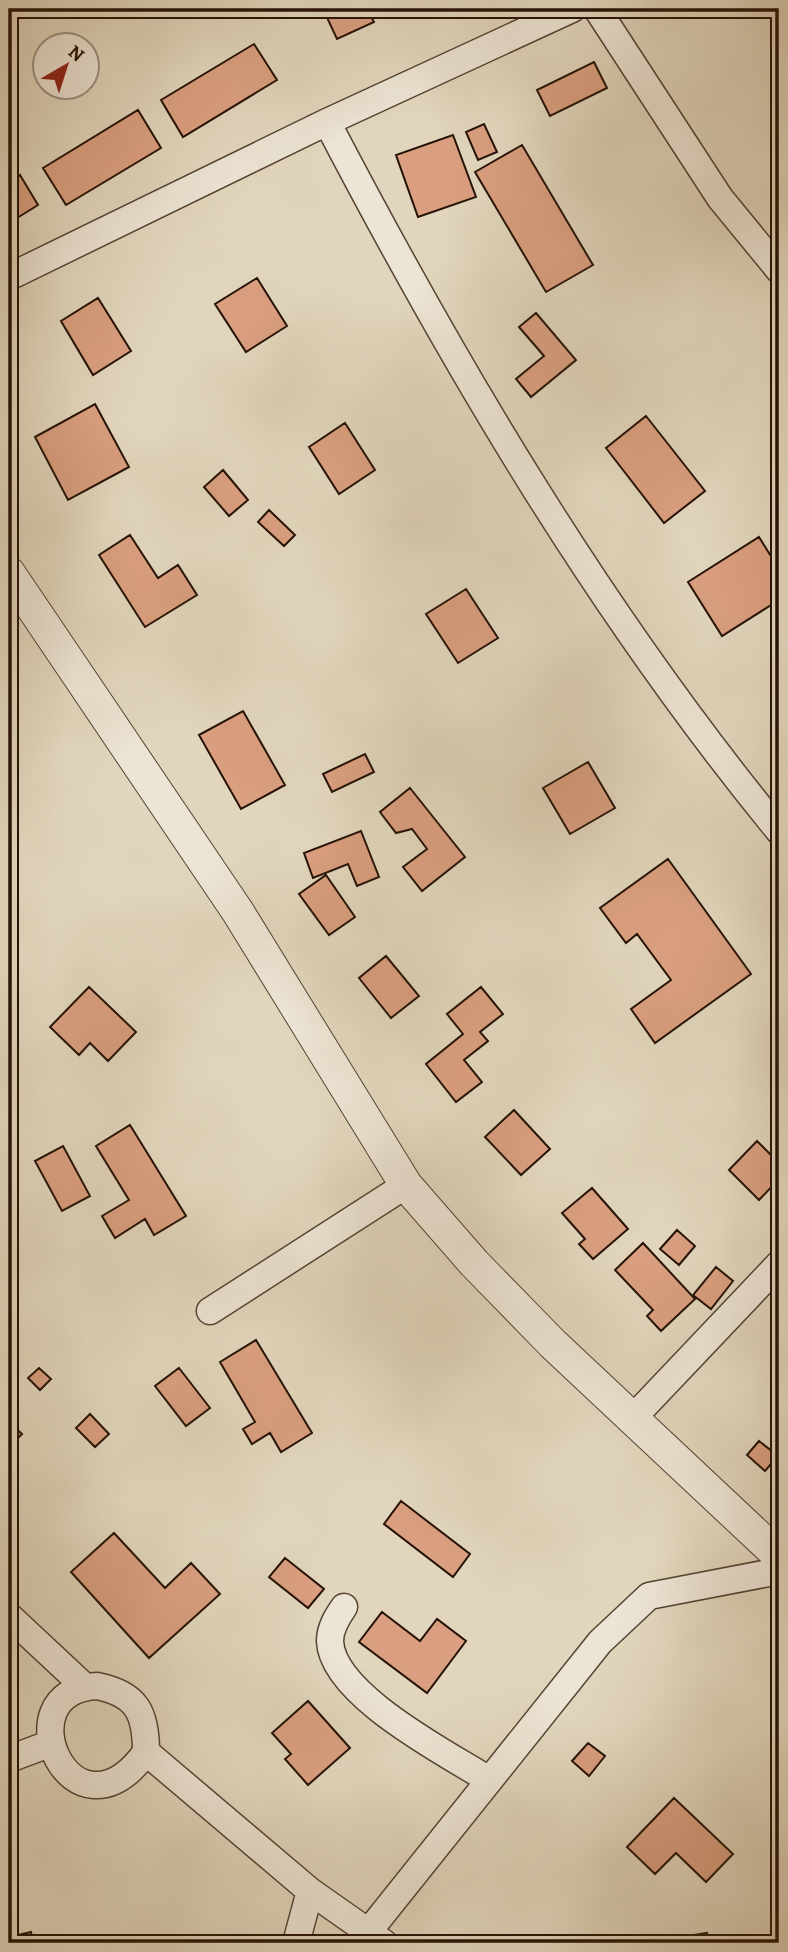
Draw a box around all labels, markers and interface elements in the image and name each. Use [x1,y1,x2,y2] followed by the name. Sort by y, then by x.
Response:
[32,32,102,102] north arrow
[63,39,90,68] text: N

